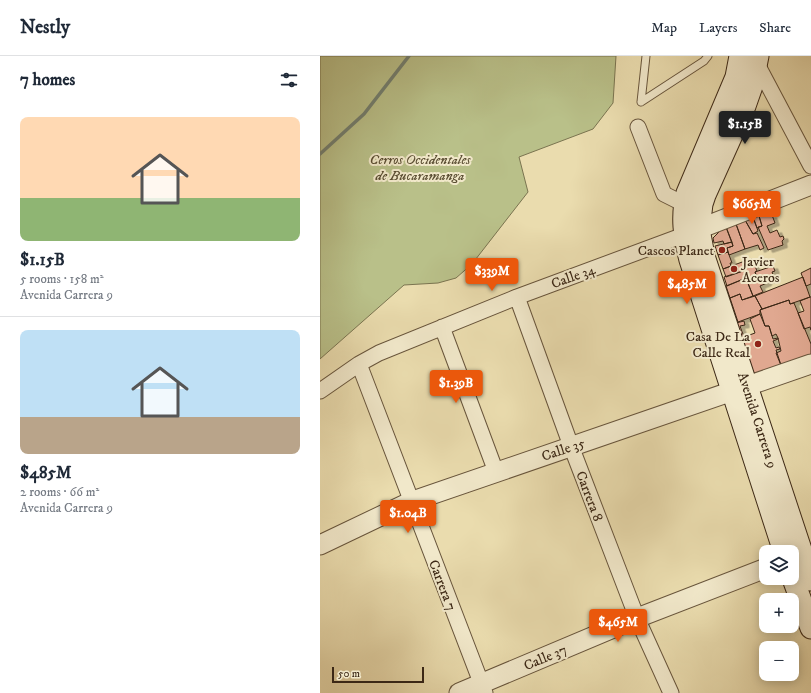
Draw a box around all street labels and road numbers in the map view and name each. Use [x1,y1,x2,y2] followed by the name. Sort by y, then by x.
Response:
[549,260,599,293] street label: Calle 34
[733,370,781,471] street label: Avenida Carrera 9
[539,434,587,466] street label: Calle 35
[571,469,607,524] street label: Carrera 8
[424,557,460,613] street label: Carrera 7
[521,641,570,675] street label: Calle 37

